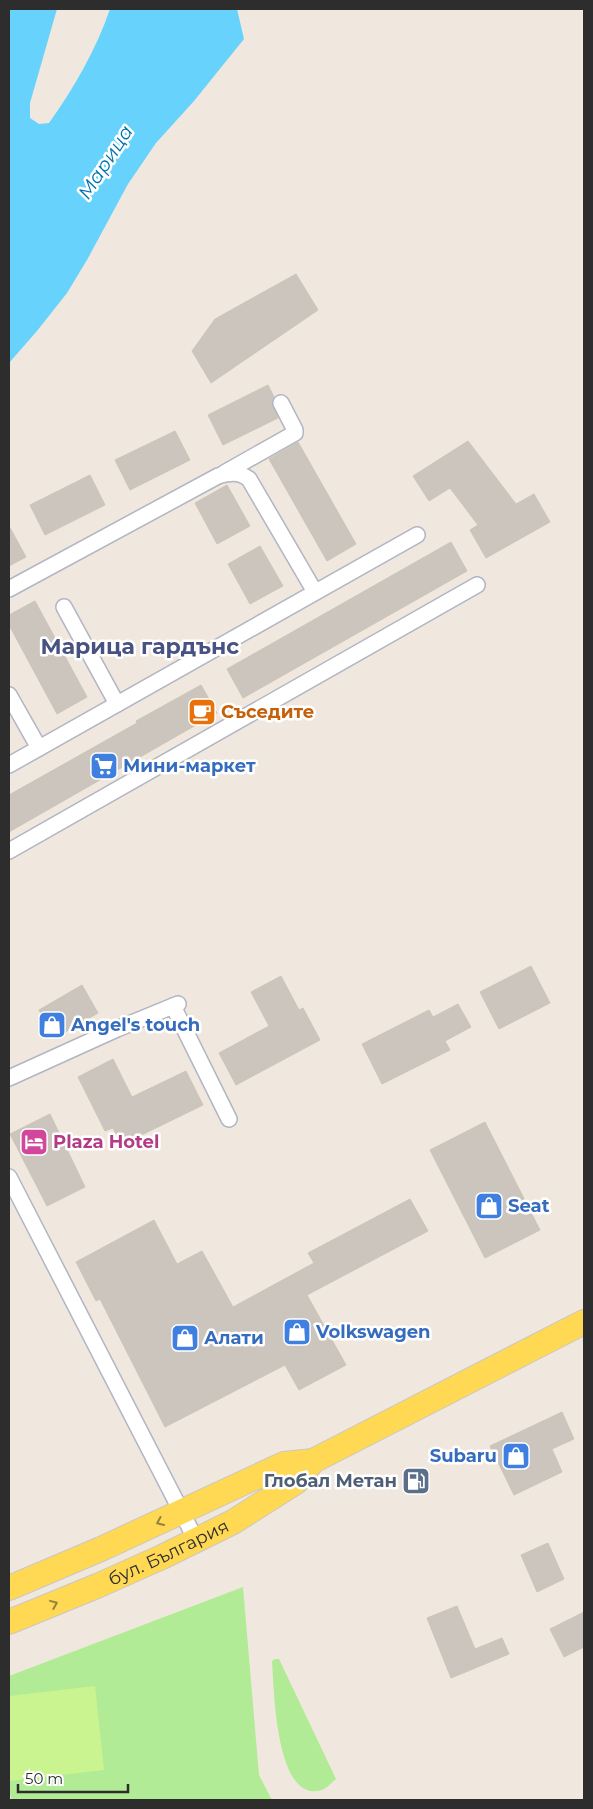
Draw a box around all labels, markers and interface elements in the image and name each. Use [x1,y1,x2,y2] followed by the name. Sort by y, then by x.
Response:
[73,121,138,204] water label: Марица
[41,633,239,660] district label: Марица гардънс
[187,697,217,727] cafe icon: Съседите
[221,701,314,723] place label: Съседите
[89,751,119,781] supermarket icon: Мини-маркет
[123,755,256,777] place label: Мини-маркет
[37,1010,67,1040] shop icon: Angel's touch
[70,1014,200,1036] place label: Angel's touch
[19,1127,49,1157] hotel icon: Plaza Hotel
[53,1131,159,1153] place label: Plaza Hotel
[474,1191,504,1221] shop icon: Seat
[508,1195,550,1217] place label: Seat
[282,1317,312,1347] shop icon: Volkswagen
[315,1321,431,1343] place label: Volkswagen
[170,1323,200,1353] shop icon: Алати
[204,1327,264,1349] place label: Алати
[501,1441,531,1471] shop icon: Subaru
[430,1445,497,1467] place label: Subaru
[401,1466,431,1496] fuel station icon: Глобал Метан
[264,1470,397,1492] place label: Глобал Метан
[105,1515,232,1591] street label: бул. България
[156,1516,165,1527] one-way arrow
[49,1600,58,1610] one-way arrow
[18,1762,128,1794] scale bar
[25,1769,63,1788] text: 50 m

